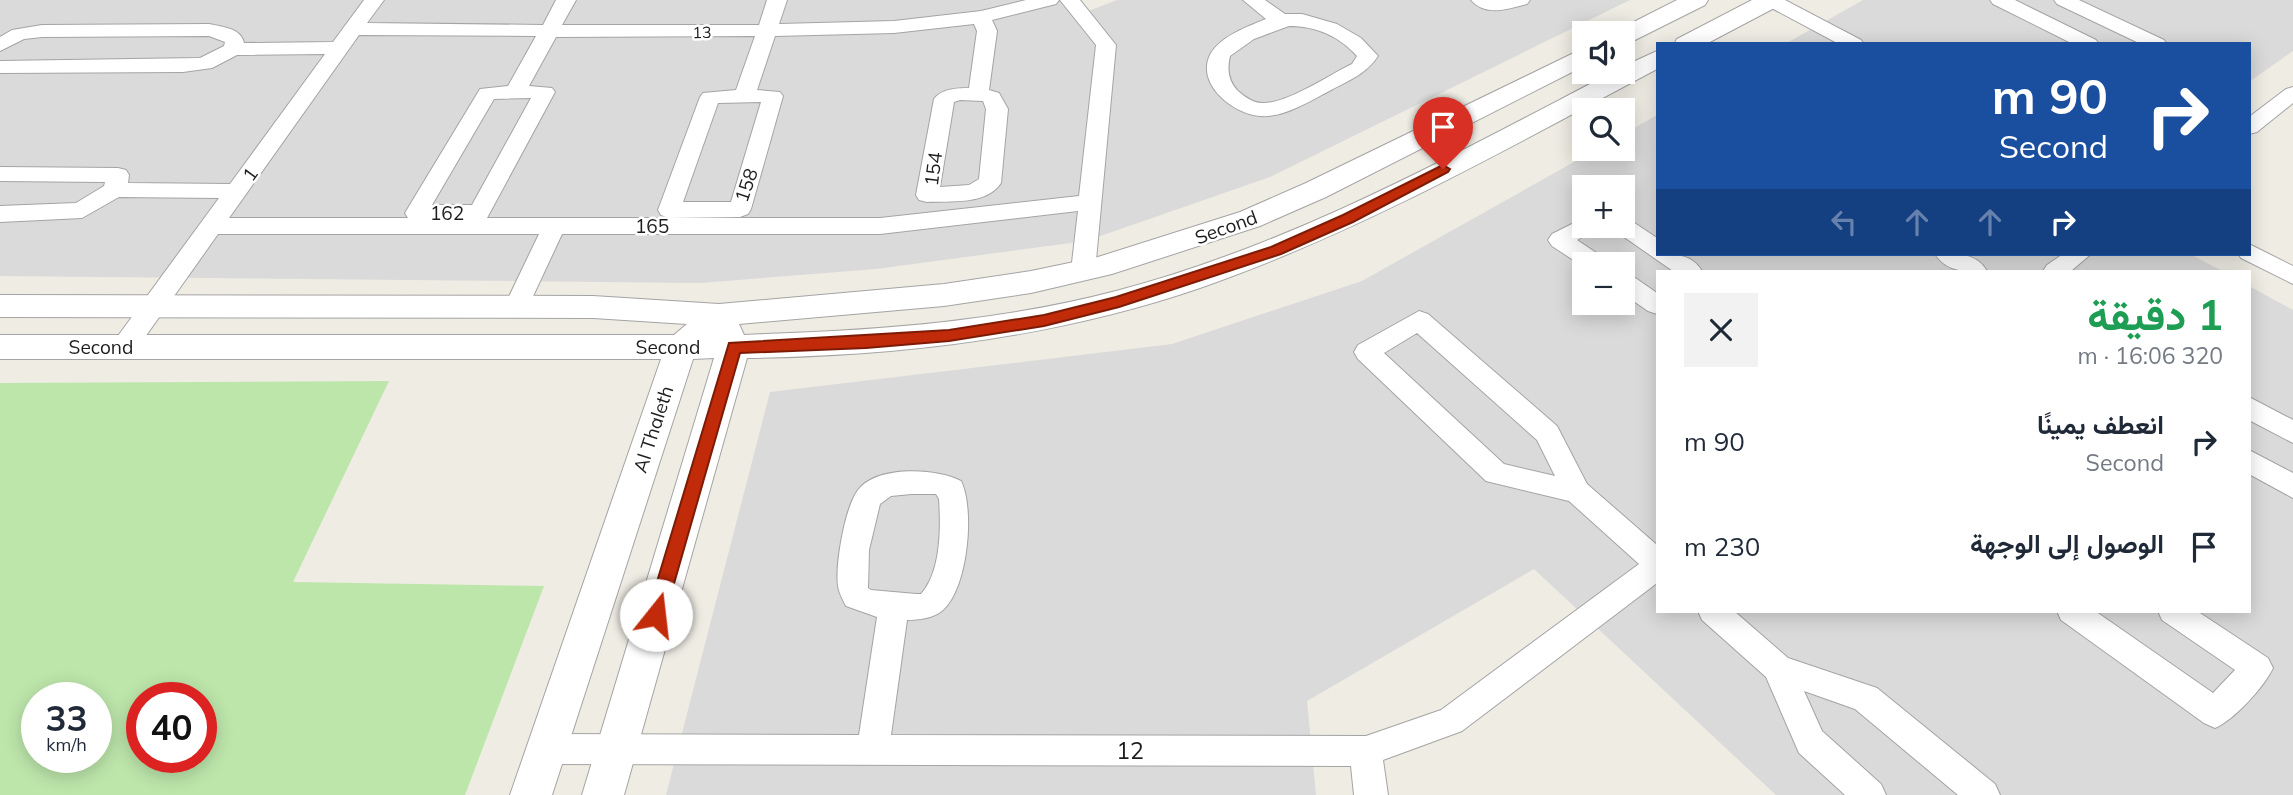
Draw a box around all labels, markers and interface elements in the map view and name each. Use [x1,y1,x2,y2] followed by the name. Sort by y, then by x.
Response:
[1572,21,1635,315] map controls
[1572,21,1635,84] button: sound
[692,22,712,42] street label: 13
[1992,65,2108,126] text: 90 m
[2132,70,2223,161] icon: right
[1413,97,1473,169] pin
[1572,98,1635,161] button: search
[1424,108,1462,146] icon: arrive
[1999,126,2108,166] text: Second
[919,151,947,187] street label: 154
[237,162,263,186] street label: 1
[729,165,763,205] street label: 158
[1572,175,1635,238] button: +
[430,201,464,225] street label: 162
[1825,203,1863,241] icon: left
[1898,203,1936,241] icon: ahead
[1971,203,2009,241] icon: ahead
[2044,203,2082,241] icon: right
[1191,205,1261,249] street label: Second
[635,214,669,238] street label: 165
[1572,252,1635,315] button: −
[2087,288,2223,341] text: 1 دقيقة
[1684,293,1758,367] button: close
[69,335,133,359] street label: Second
[636,335,700,359] street label: Second
[2078,341,2223,370] text: 320 m · 16:06
[628,382,678,476] street label: Al Thaleth
[2037,408,2164,441] text: انعطف يمينًا
[2185,423,2223,461] icon: right
[1684,425,1745,458] text: 90 m
[2086,448,2164,477] text: Second
[1970,527,2164,560] text: الوصول إلى الوجهة
[2185,528,2223,566] icon: arrive
[1684,530,1760,563] text: 230 m
[619,578,693,652] position arrow
[126,682,217,773] speed limit sign: 40
[45,696,88,740] text: 33
[46,733,87,756] text: km/h
[1116,736,1144,765] street label: 12

